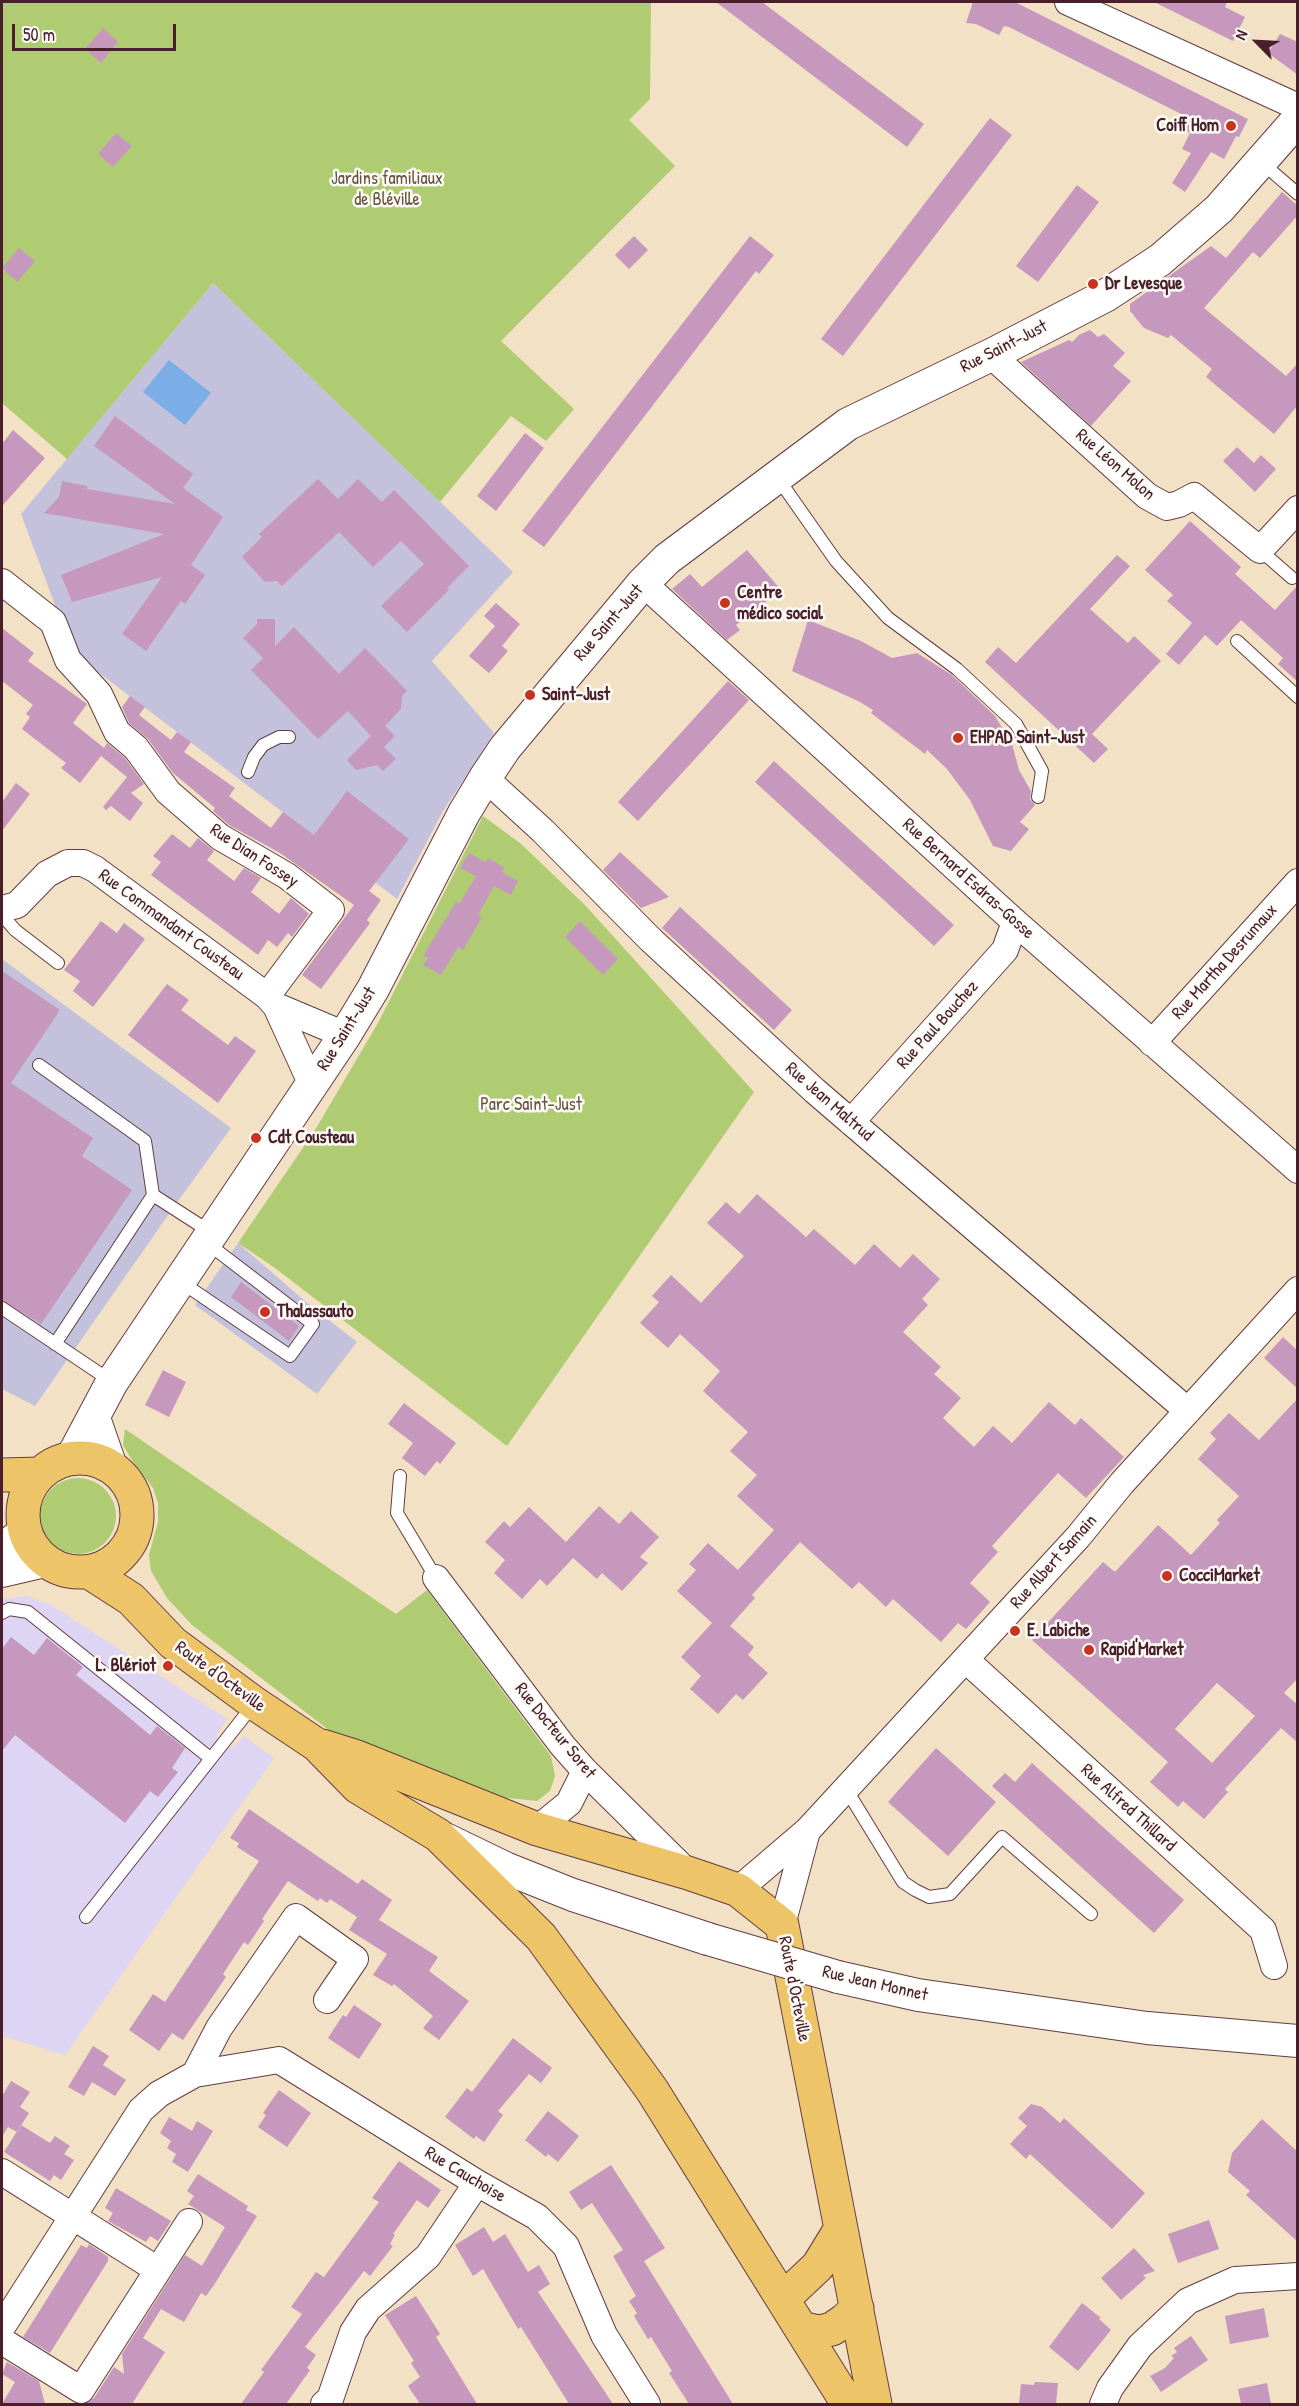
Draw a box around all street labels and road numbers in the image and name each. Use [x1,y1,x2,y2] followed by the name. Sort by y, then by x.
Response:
[957,316,1051,378] street label: Rue Saint-Just
[1071,425,1159,505] street label: Rue Léon Molon
[570,580,648,666] street label: Rue Saint-Just
[898,814,1038,944] street label: Rue Bernard Esdras-Gosse
[206,819,302,893] street label: Rue Dian Fossey
[94,865,248,985] street label: Rue Commandant Cousteau
[1168,900,1282,1024] street label: Rue Martha Desrumaux
[893,976,983,1074] street label: Rue Paul Bouchez
[313,983,381,1075] street label: Rue Saint-Just
[781,1058,877,1146] street label: Rue Jean Maltrud
[1006,1511,1102,1613] street label: Rue Albert Samain
[171,1637,269,1717] street label: Route d'Octeville
[510,1679,600,1783] street label: Rue Docteur Soret
[1076,1760,1180,1856] street label: Rue Alfred Thillard
[773,1935,815,2043] street label: Route d'Octeville
[820,1961,930,2007] street label: Rue Jean Monnet
[421,2142,509,2208] street label: Rue Cauchoise

